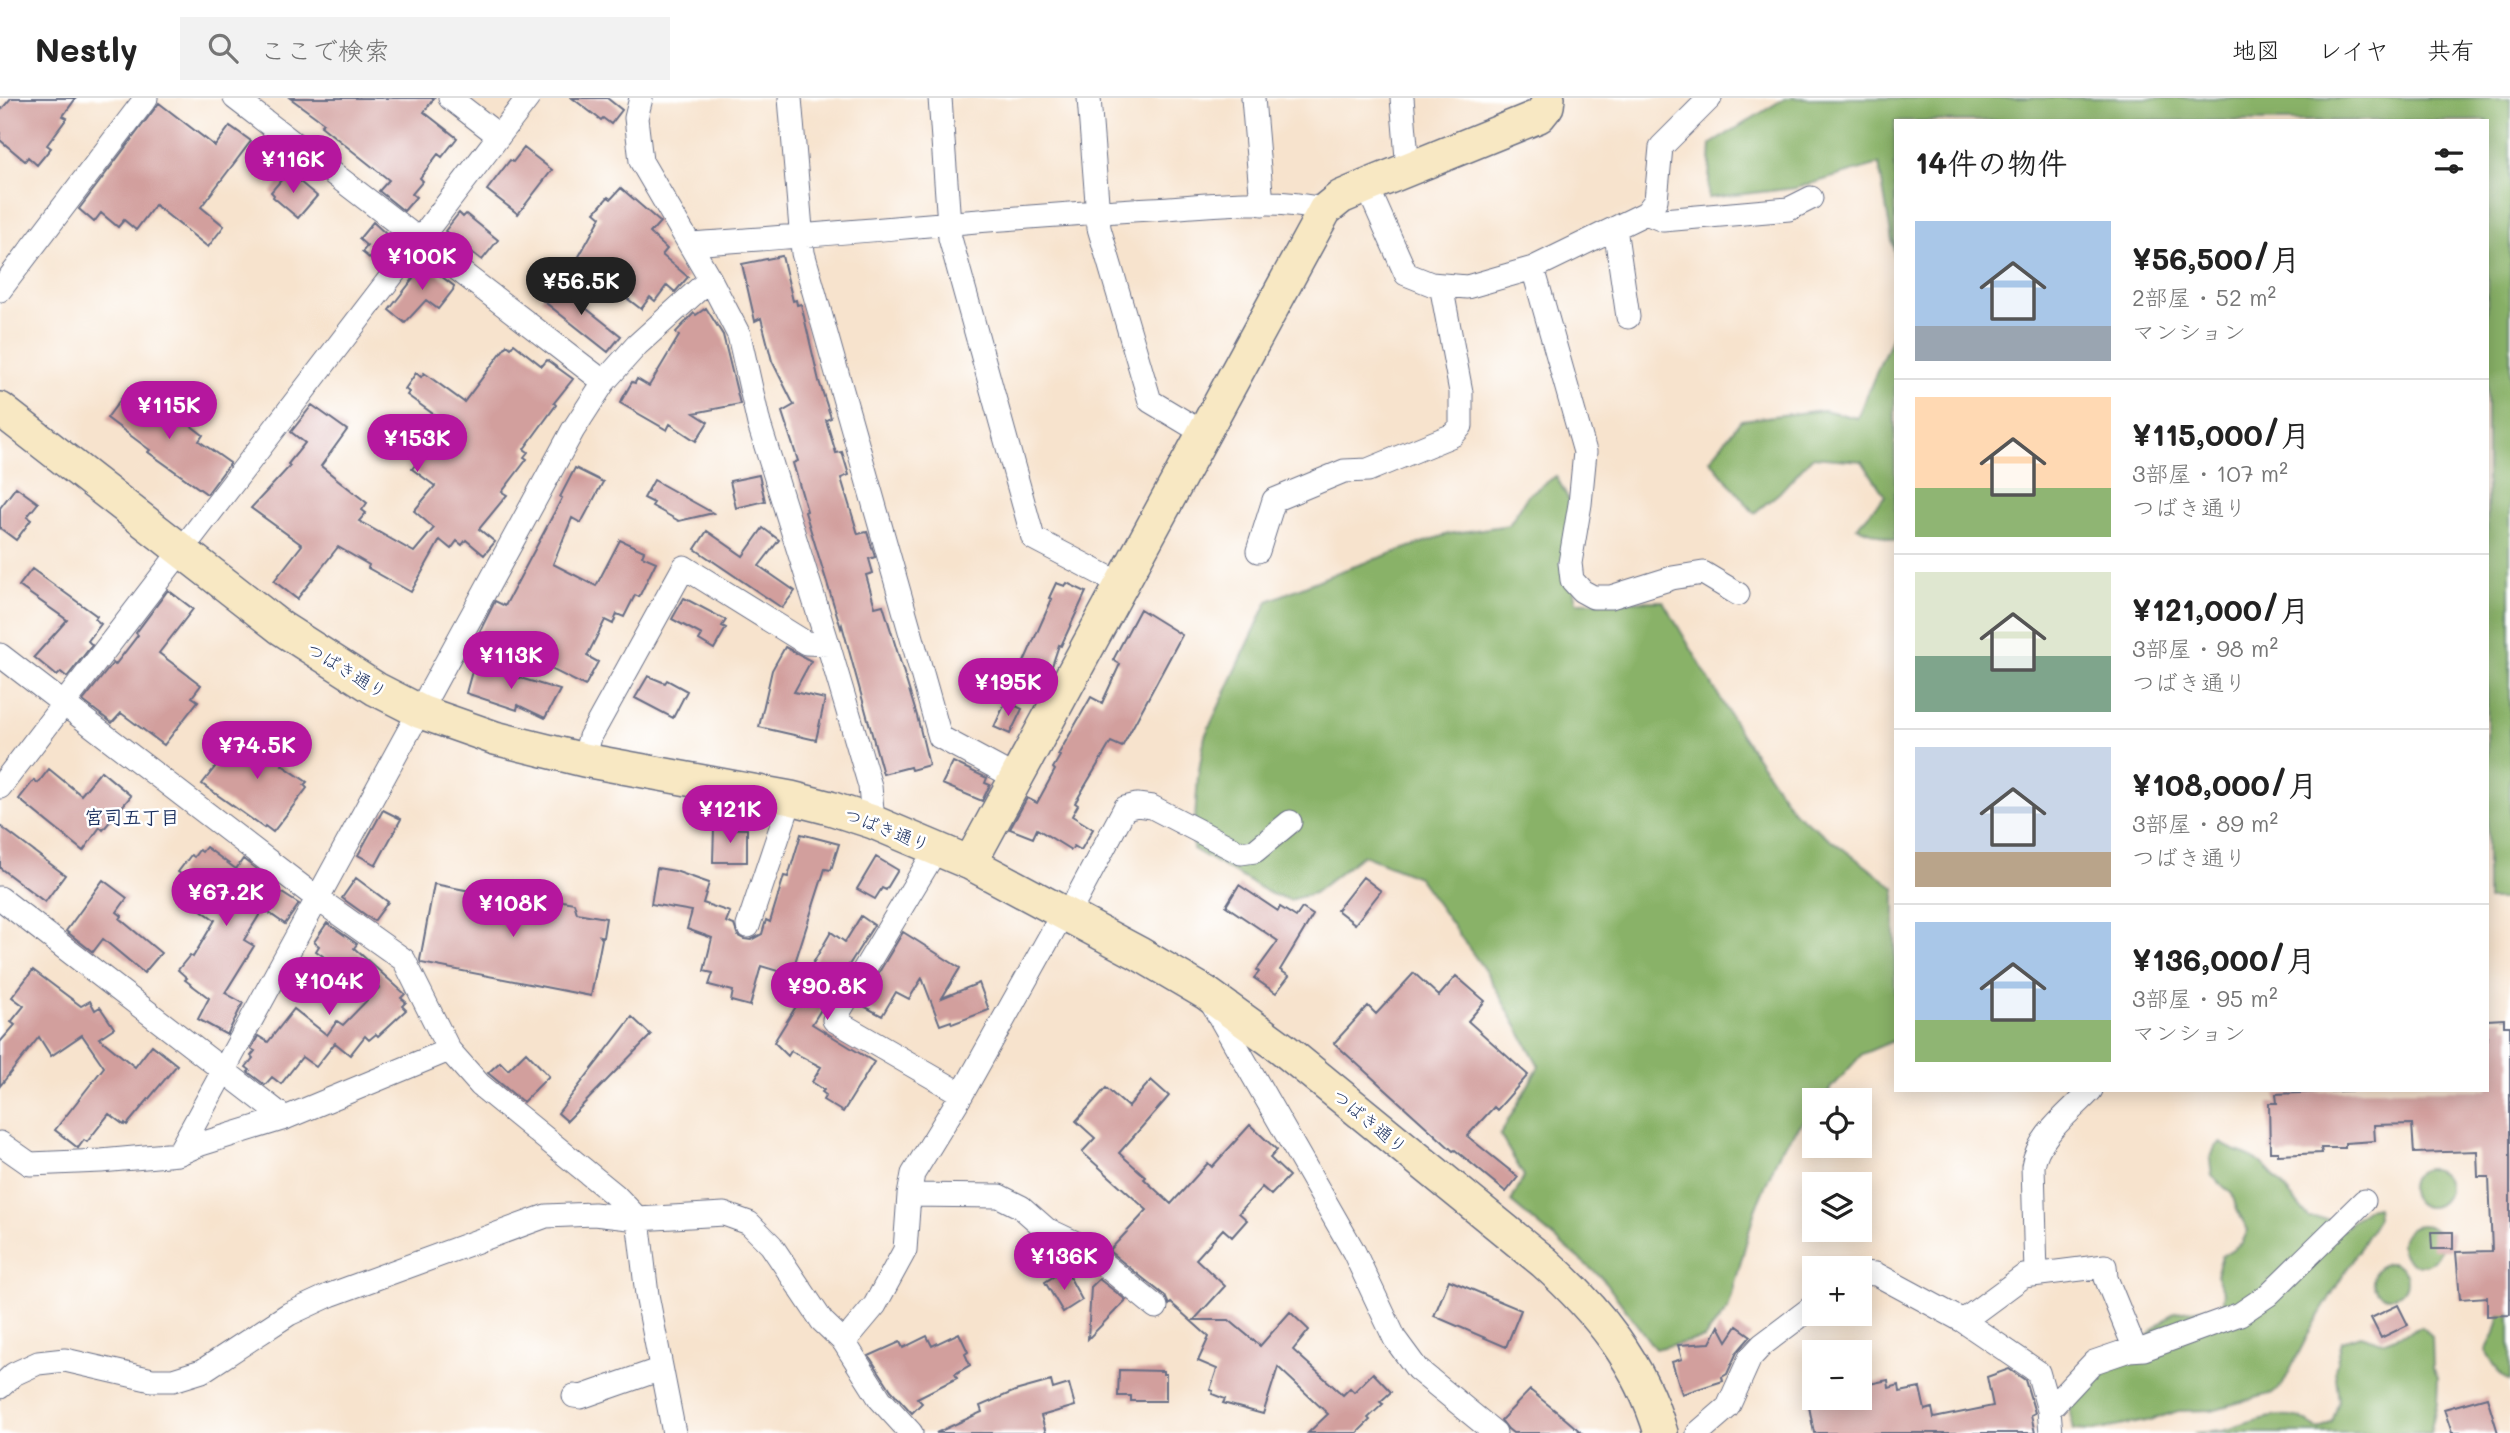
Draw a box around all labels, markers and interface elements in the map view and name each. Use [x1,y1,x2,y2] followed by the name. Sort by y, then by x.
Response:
[180,17,670,80] search box
[35,27,138,70] text: Nestly
[204,29,242,67] icon: search
[260,33,390,67] text: ここで検索
[2232,34,2280,65] text: 地図
[2318,34,2389,65] text: レイヤ
[2427,34,2475,65] text: 共有
[244,136,342,195] pin: ¥116K
[1915,142,2067,182] text: 14件の物件
[2430,142,2468,180] icon: filters
[261,143,325,173] text: ¥116K
[373,232,471,292] pin: ¥100K
[2132,238,2300,278] text: ¥56,500/月
[387,240,457,270] text: ¥100K
[1971,249,2055,333] icon: home
[524,258,638,317] pin: ¥56.5K
[542,265,620,295] text: ¥56.5K
[2132,282,2276,312] text: 2部屋 · 52 m²
[2132,316,2246,346] text: マンション
[120,382,218,441] pin: ¥115K
[137,389,201,419] text: ¥115K
[368,414,466,474] pin: ¥153K
[2132,414,2310,454] text: ¥115,000/月
[383,422,451,452] text: ¥153K
[1971,425,2055,509] icon: home
[2132,458,2288,488] text: 3部屋 · 107 m²
[2132,492,2247,522] text: つばき通り
[2132,589,2310,629] text: ¥121,000/月
[1971,600,2055,684] icon: home
[462,632,560,691] pin: ¥113K
[2132,633,2278,663] text: 3部屋 · 98 m²
[302,637,392,703] street label: つばき通り
[479,639,543,669] text: ¥113K
[959,658,1057,718] pin: ¥195K
[974,666,1042,696] text: ¥195K
[2132,667,2247,697] text: つばき通り
[200,722,314,781] pin: ¥74.5K
[218,729,296,759] text: ¥74.5K
[2132,764,2317,804] text: ¥108,000/月
[1971,775,2055,859] icon: home
[681,786,779,845] pin: ¥121K
[698,793,762,823] text: ¥121K
[841,802,933,856] street label: つばき通り
[84,804,180,829] district label: 宮司五丁目
[2132,808,2278,838] text: 3部屋 · 89 m²
[2132,842,2247,872] text: つばき通り
[169,868,283,928] pin: ¥67.2K
[188,876,264,906] text: ¥67.2K
[464,880,562,939] pin: ¥108K
[478,887,548,917] text: ¥108K
[2132,939,2316,979] text: ¥136,000/月
[1971,950,2055,1034] icon: home
[280,958,378,1017] pin: ¥104K
[770,962,884,1022] pin: ¥90.8K
[294,965,364,995] text: ¥104K
[787,970,867,1000] text: ¥90.8K
[2132,983,2278,1013] text: 3部屋 · 95 m²
[2132,1017,2246,1047] text: マンション
[1327,1083,1413,1159] street label: つばき通り
[1802,1088,1872,1410] map controls
[1802,1088,1872,1158] button: locate
[1802,1172,1872,1242] button: layers
[1015,1232,1113,1292] pin: ¥136K
[1030,1240,1098,1270] text: ¥136K
[1802,1256,1872,1326] button: +
[1802,1340,1872,1410] button: −

